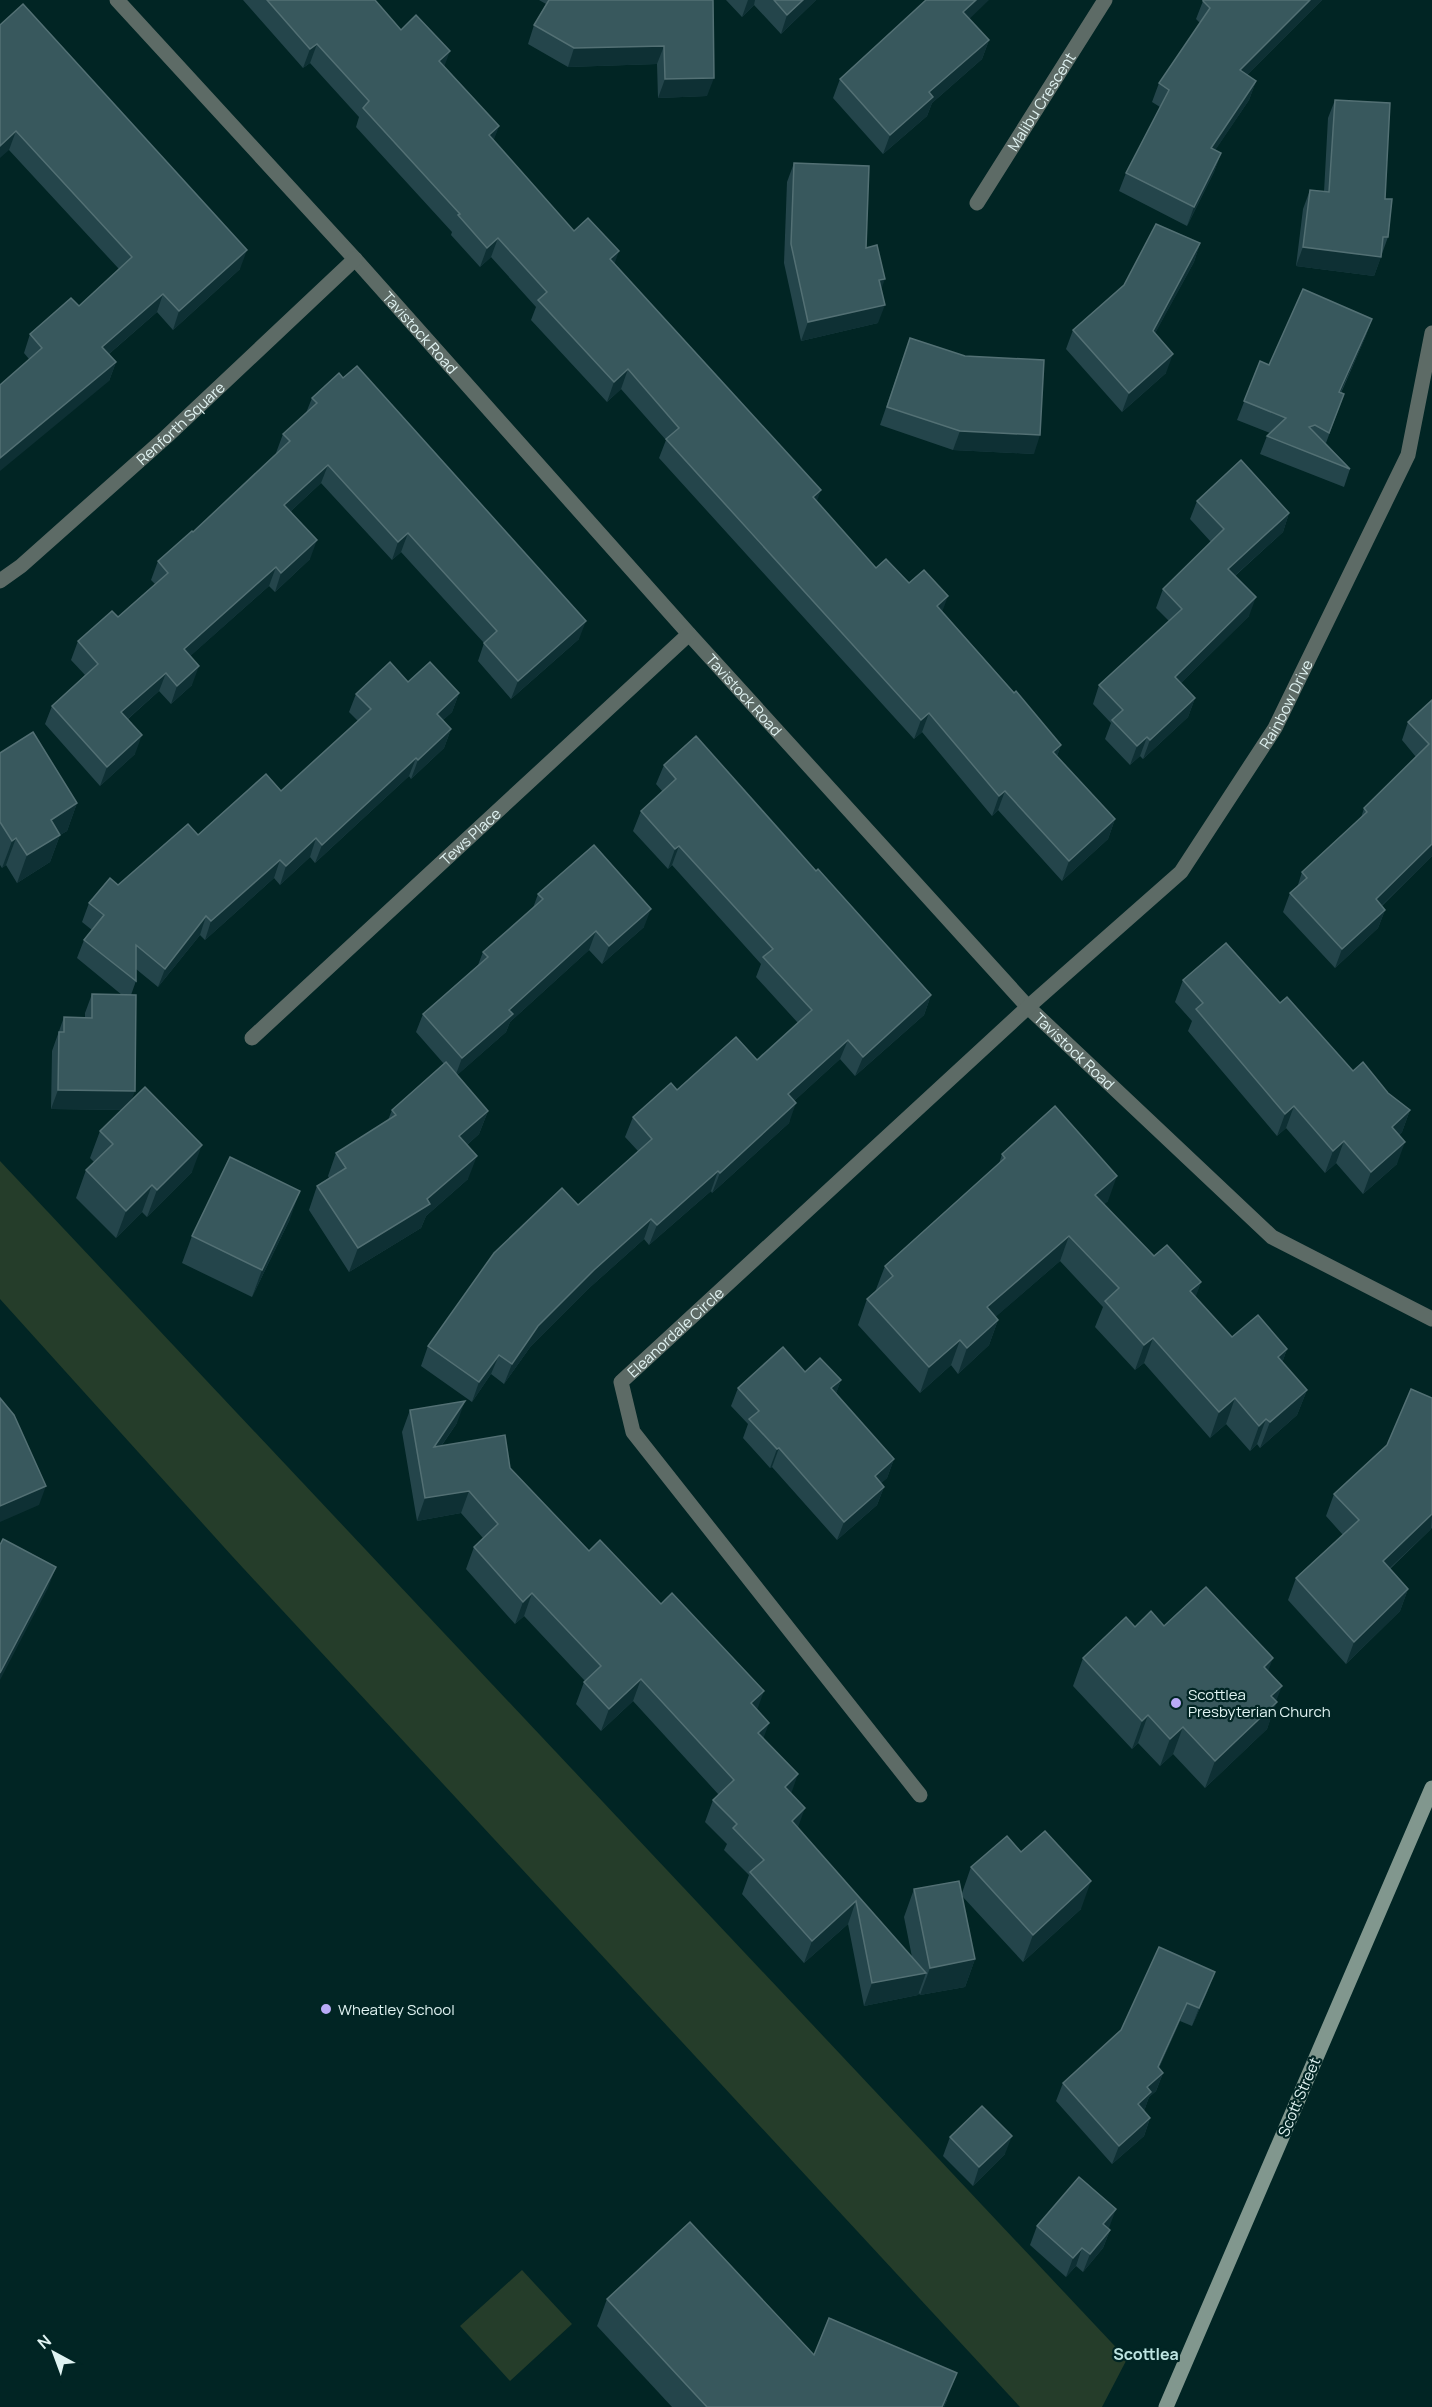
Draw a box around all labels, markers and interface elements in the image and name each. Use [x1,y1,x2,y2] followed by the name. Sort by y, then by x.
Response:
[1002,48,1080,155] street label: Malibu Crescent
[378,287,463,378] street label: Tavistock Road
[132,376,229,469] street label: Renforth Square
[701,649,787,740] street label: Tavistock Road
[1254,656,1317,752] street label: Rainbow Drive
[435,803,505,870] street label: Tews Place
[1030,1008,1120,1094] street label: Tavistock Road
[622,1282,728,1382] street label: Eleanordale Circle
[1188,1684,1331,1722] place label: Scottlea Presbyterian Church
[1169,1696,1183,1710] marker: Scottlea Presbyterian Church
[338,1999,455,2020] place label: Wheatley School
[319,2002,333,2016] marker: Wheatley School
[1273,2054,1325,2140] street label: Scott Street
[24,2323,84,2383] north arrow
[33,2330,56,2354] text: N
[1113,2343,1179,2365] district label: Scottlea

